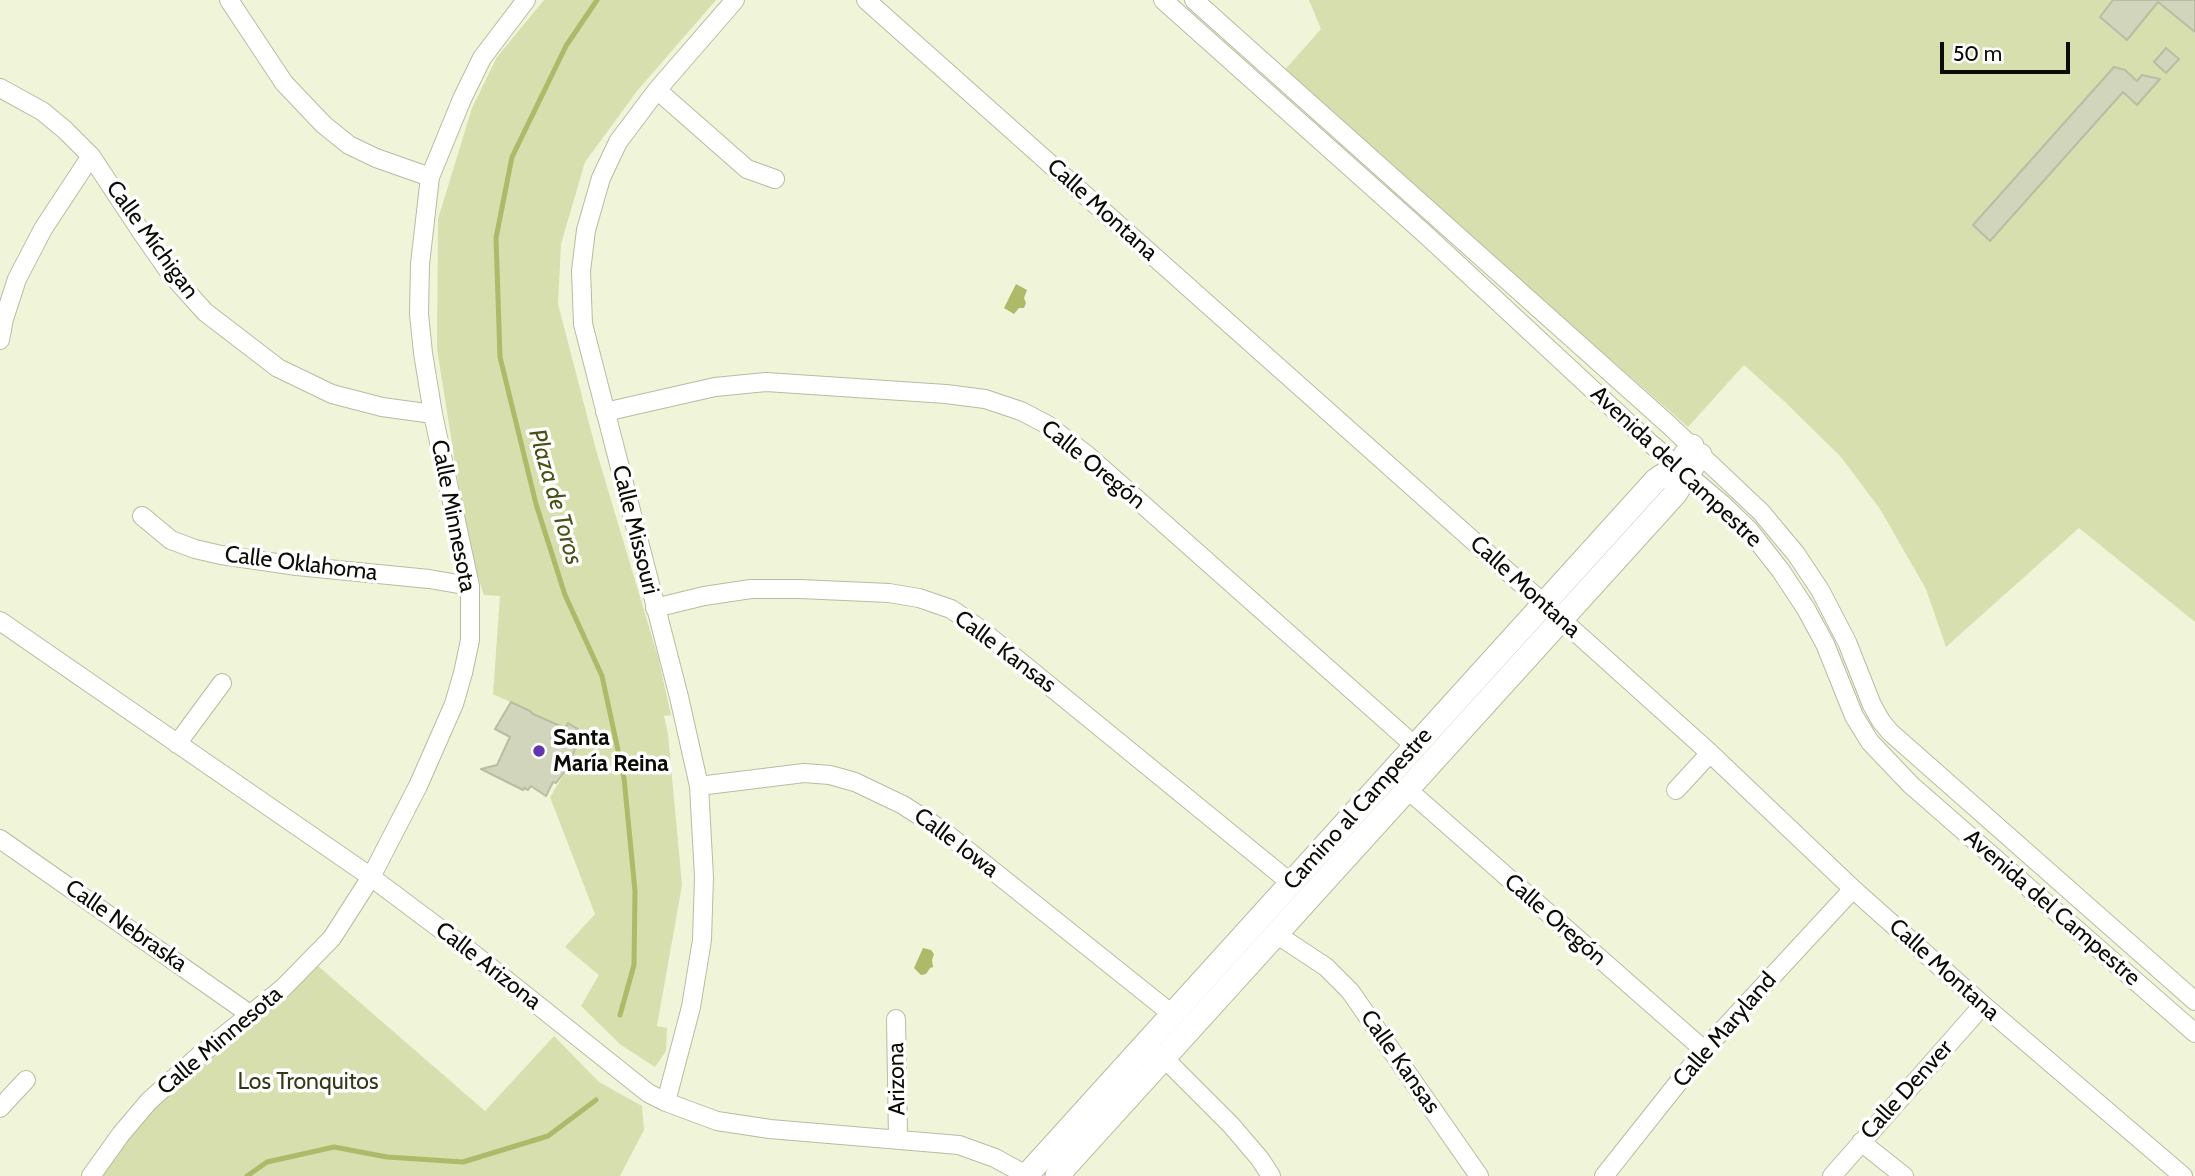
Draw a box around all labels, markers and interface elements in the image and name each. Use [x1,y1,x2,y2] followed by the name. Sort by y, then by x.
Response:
[1943,28,2072,72] scale bar
[1953,41,2002,66] text: 50 m
[1041,153,1163,267] street label: Calle Montana
[100,176,204,304] street label: Calle Míchigan
[1585,380,1767,554] street label: Avenida del Campestre
[1035,415,1151,515] street label: Calle Oregón
[522,426,588,568] water label: Plaza de Toros
[425,438,481,594] street label: Calle Minnesota
[606,463,664,597] street label: Calle Missouri
[1464,530,1586,644] street label: Calle Montana
[223,541,379,587] street label: Calle Oklahoma
[949,605,1061,699] street label: Calle Kansas
[1278,722,1438,896] street label: Camino al Campestre
[553,724,669,778] place label: Santa María Reina
[531,743,547,759] marker: Santa María Reina
[908,802,1004,884] street label: Calle Iowa
[1958,824,2146,992] street label: Avenida del Campestre
[1498,868,1612,972] street label: Calle Oregón
[60,874,192,978] street label: Calle Nebraska
[1883,913,2005,1027] street label: Calle Montana
[430,916,546,1016] street label: Calle Arizona
[1668,967,1782,1093] street label: Calle Maryland
[152,981,288,1101] street label: Calle Minnesota
[1354,1005,1446,1119] street label: Calle Kansas
[1855,1035,1959,1145] street label: Calle Denver
[883,1042,911,1116] street label: Arizona
[238,1068,378,1096] park label: Los Tronquitos

